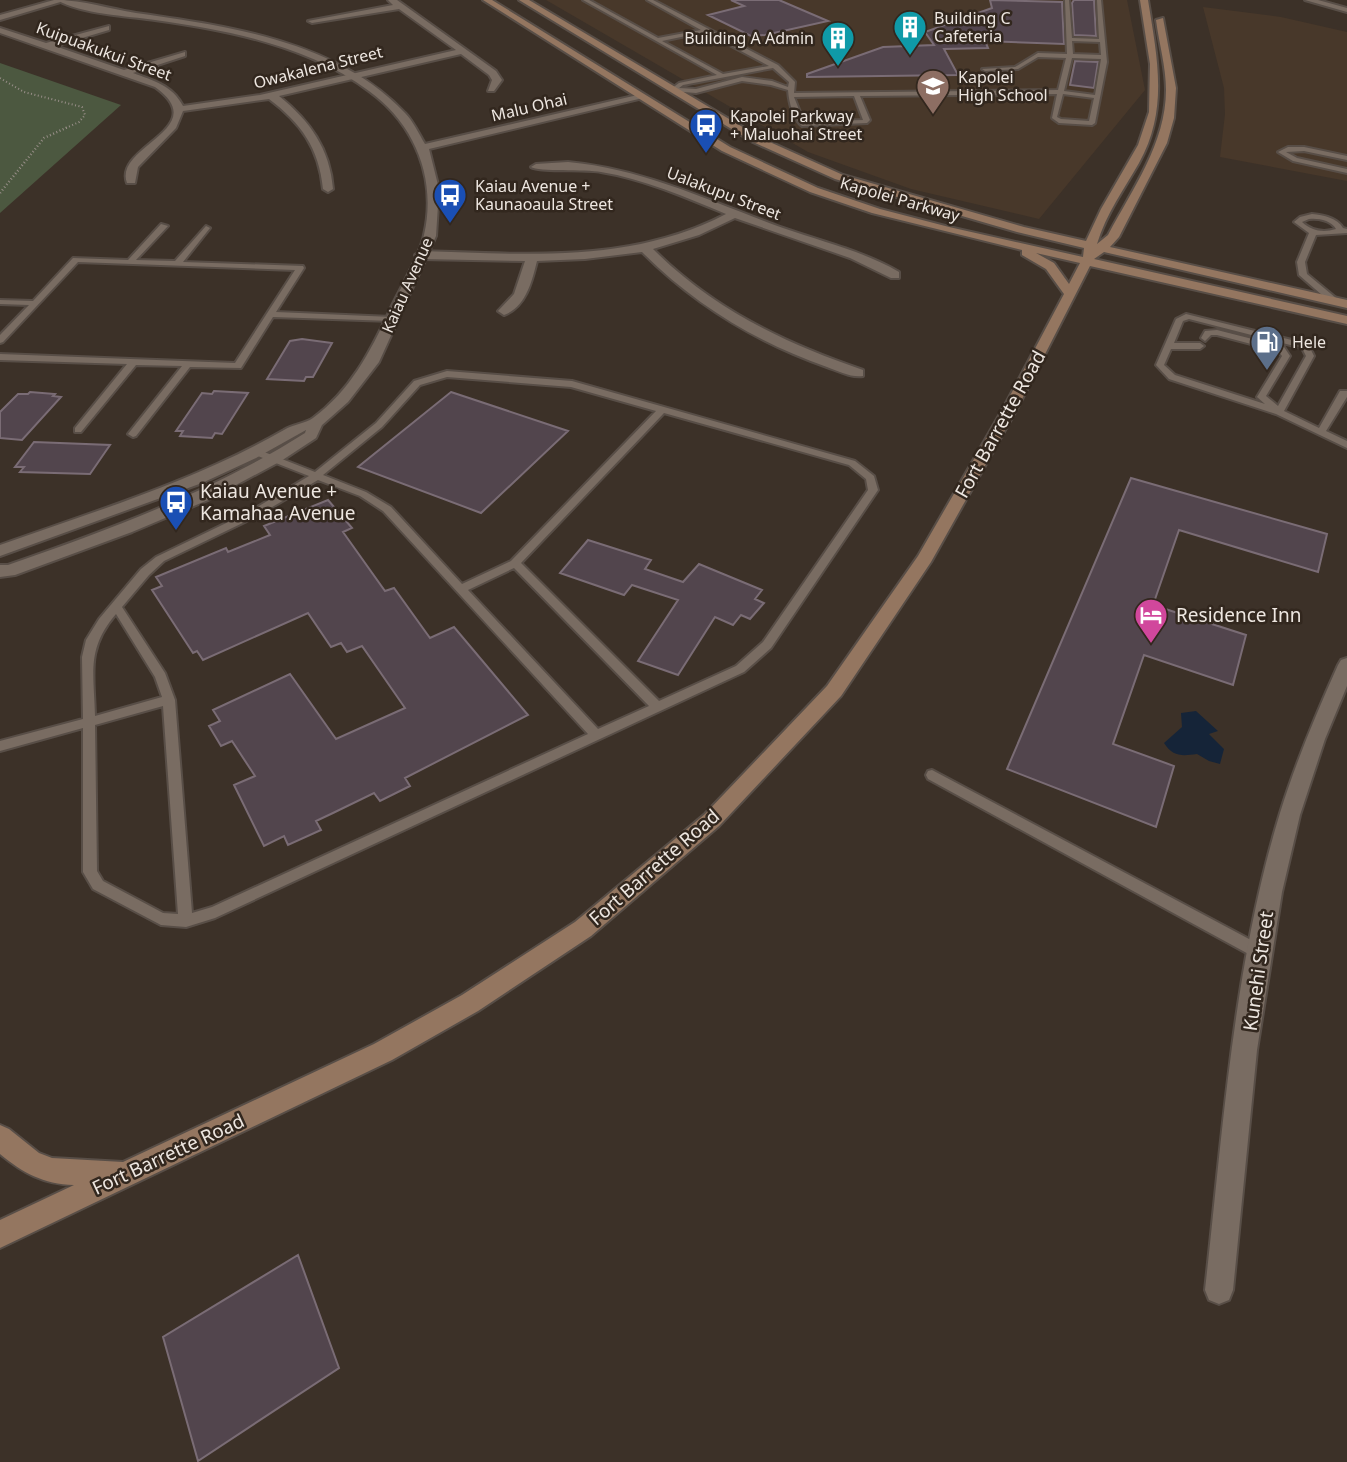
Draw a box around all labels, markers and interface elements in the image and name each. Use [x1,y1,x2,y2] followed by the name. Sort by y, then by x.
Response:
[934,7,1011,47] place label: Building C Cafeteria
[891,8,929,57] building icon: Building C Cafeteria
[33,16,175,86] street label: Kuipuakukui Street
[819,19,857,68] building icon: Building A Admin
[684,27,814,49] place label: Building A Admin
[251,40,385,94] street label: Owakalena Street
[958,66,1048,106] place label: Kapolei High School
[914,67,952,116] school or university icon: Kapolei High School
[489,88,569,126] street label: Malu Ohai
[730,105,863,145] place label: Kapolei Parkway + Maluohai Street
[687,106,725,155] bus stop icon: Kapolei Parkway + Maluohai Street
[664,161,785,225] street label: Ualakupu Street
[838,171,963,227] street label: Kapolei Parkway
[475,175,613,215] place label: Kaiau Avenue + Kaunaoaula Street
[431,176,469,225] bus stop icon: Kaiau Avenue + Kaunaoaula Street
[376,234,438,336] street label: Kaiau Avenue
[1248,323,1286,372] fuel station icon: Hele
[1292,331,1326,353] place label: Hele
[949,346,1051,502] street label: Fort Barrette Road
[200,478,356,526] place label: Kaiau Avenue + Kamahaa Avenue
[157,483,195,532] bus stop icon: Kaiau Avenue + Kamahaa Avenue
[1132,596,1170,645] hotel icon: Residence Inn
[1176,602,1301,628] place label: Residence Inn
[583,803,725,931] street label: Fort Barrette Road
[1237,909,1279,1033] street label: Kunehi Street
[88,1107,248,1201] street label: Fort Barrette Road

